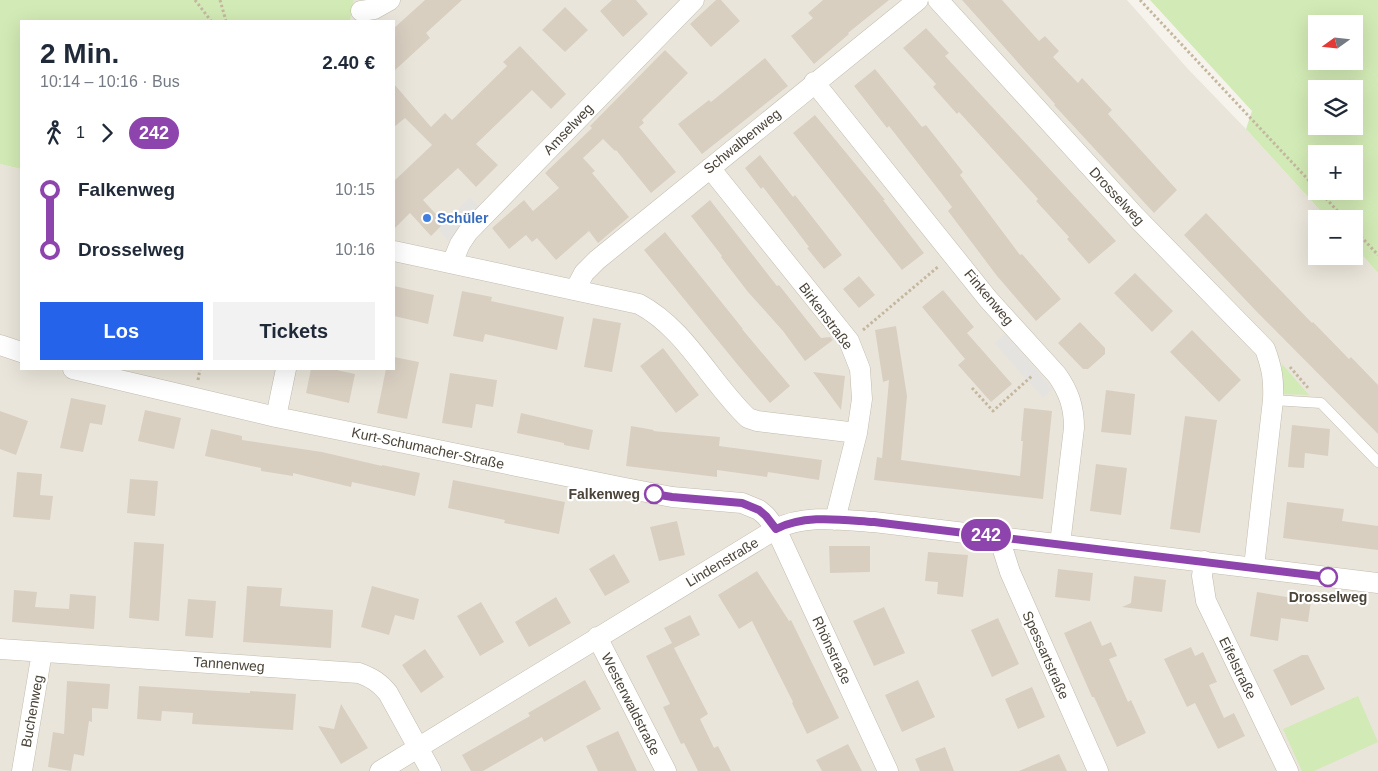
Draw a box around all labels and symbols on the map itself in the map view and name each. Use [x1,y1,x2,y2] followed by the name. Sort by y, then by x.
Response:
[1308,15,1362,70] north arrow
[540,100,596,158] street label: Amselweg
[700,105,784,177] street label: Schwalbenweg
[1086,164,1148,228] street label: Drosselweg
[437,210,489,226] place label: Schüler
[421,212,433,224] marker: Schüler
[961,266,1017,328] street label: Finkenweg
[796,279,856,353] street label: Birkenstraße
[350,424,506,472] street label: Kurt-Schumacher-Straße
[644,484,664,504] marker: Falkenweg
[568,486,640,502] place label: Falkenweg
[957,519,1015,551] line badge: 242
[683,534,761,590] street label: Lindenstraße
[1318,567,1338,587] marker: Drosselweg
[1289,589,1367,605] place label: Drosselweg
[1019,608,1073,702] street label: Spessartstraße
[809,613,855,687] street label: Rhönstraße
[1216,634,1260,702] street label: Eifelstraße
[598,650,664,758] street label: Westerwaldstraße
[193,654,265,674] street label: Tannenweg
[18,674,46,748] street label: Buchenweg

